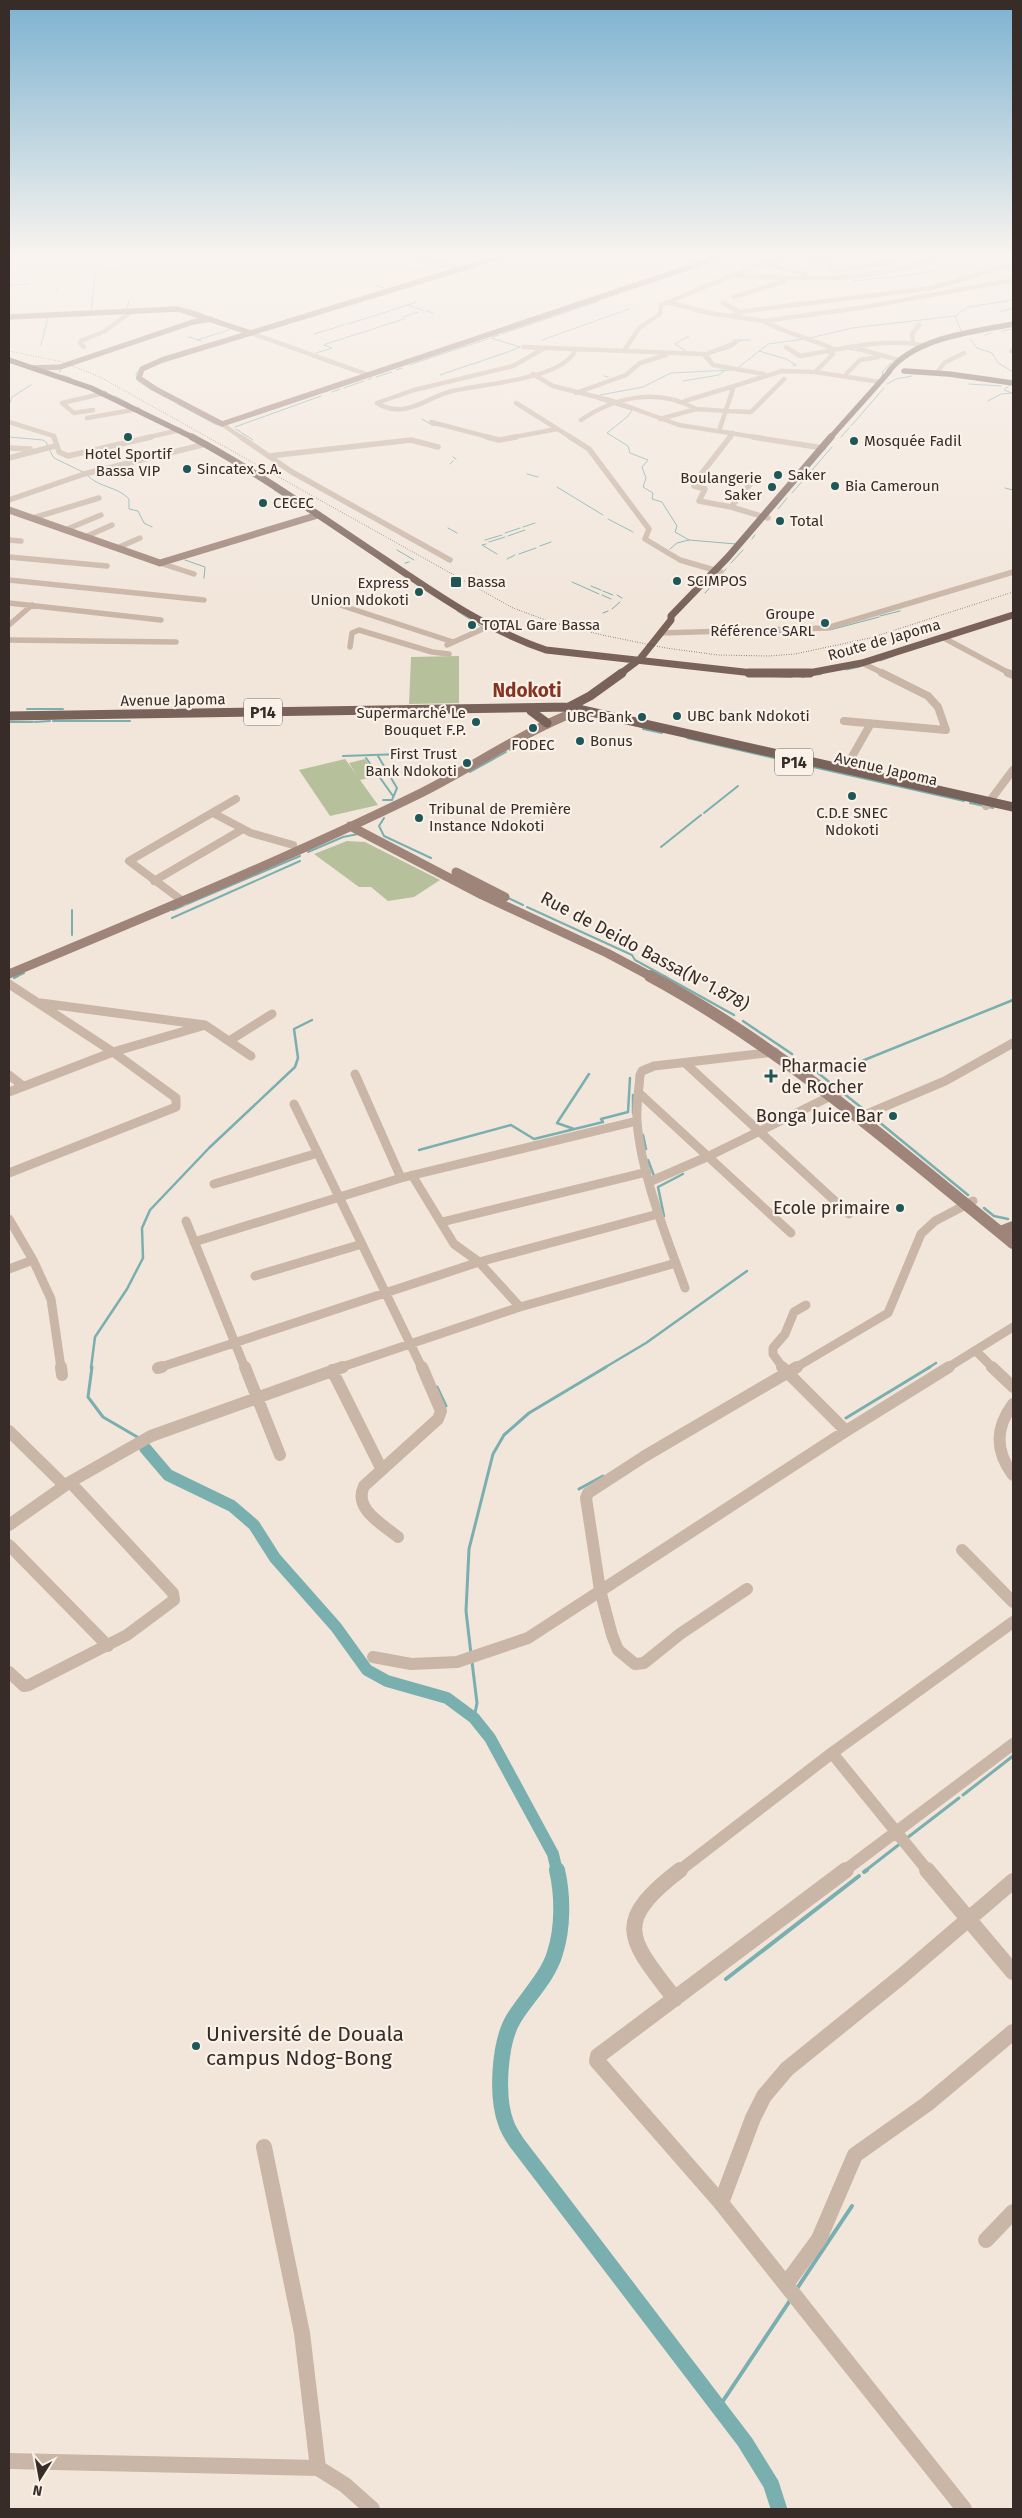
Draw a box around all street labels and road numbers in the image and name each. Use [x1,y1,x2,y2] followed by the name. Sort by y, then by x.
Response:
[826,615,942,665] street label: Route de Japoma
[120,690,226,710] street label: Avenue Japoma
[244,699,282,726] road number: P14
[833,748,939,790] street label: Avenue Japoma
[775,749,813,776] road number: P14
[537,887,753,1016] street label: Rue de Deido Bassa(N°1.878)

